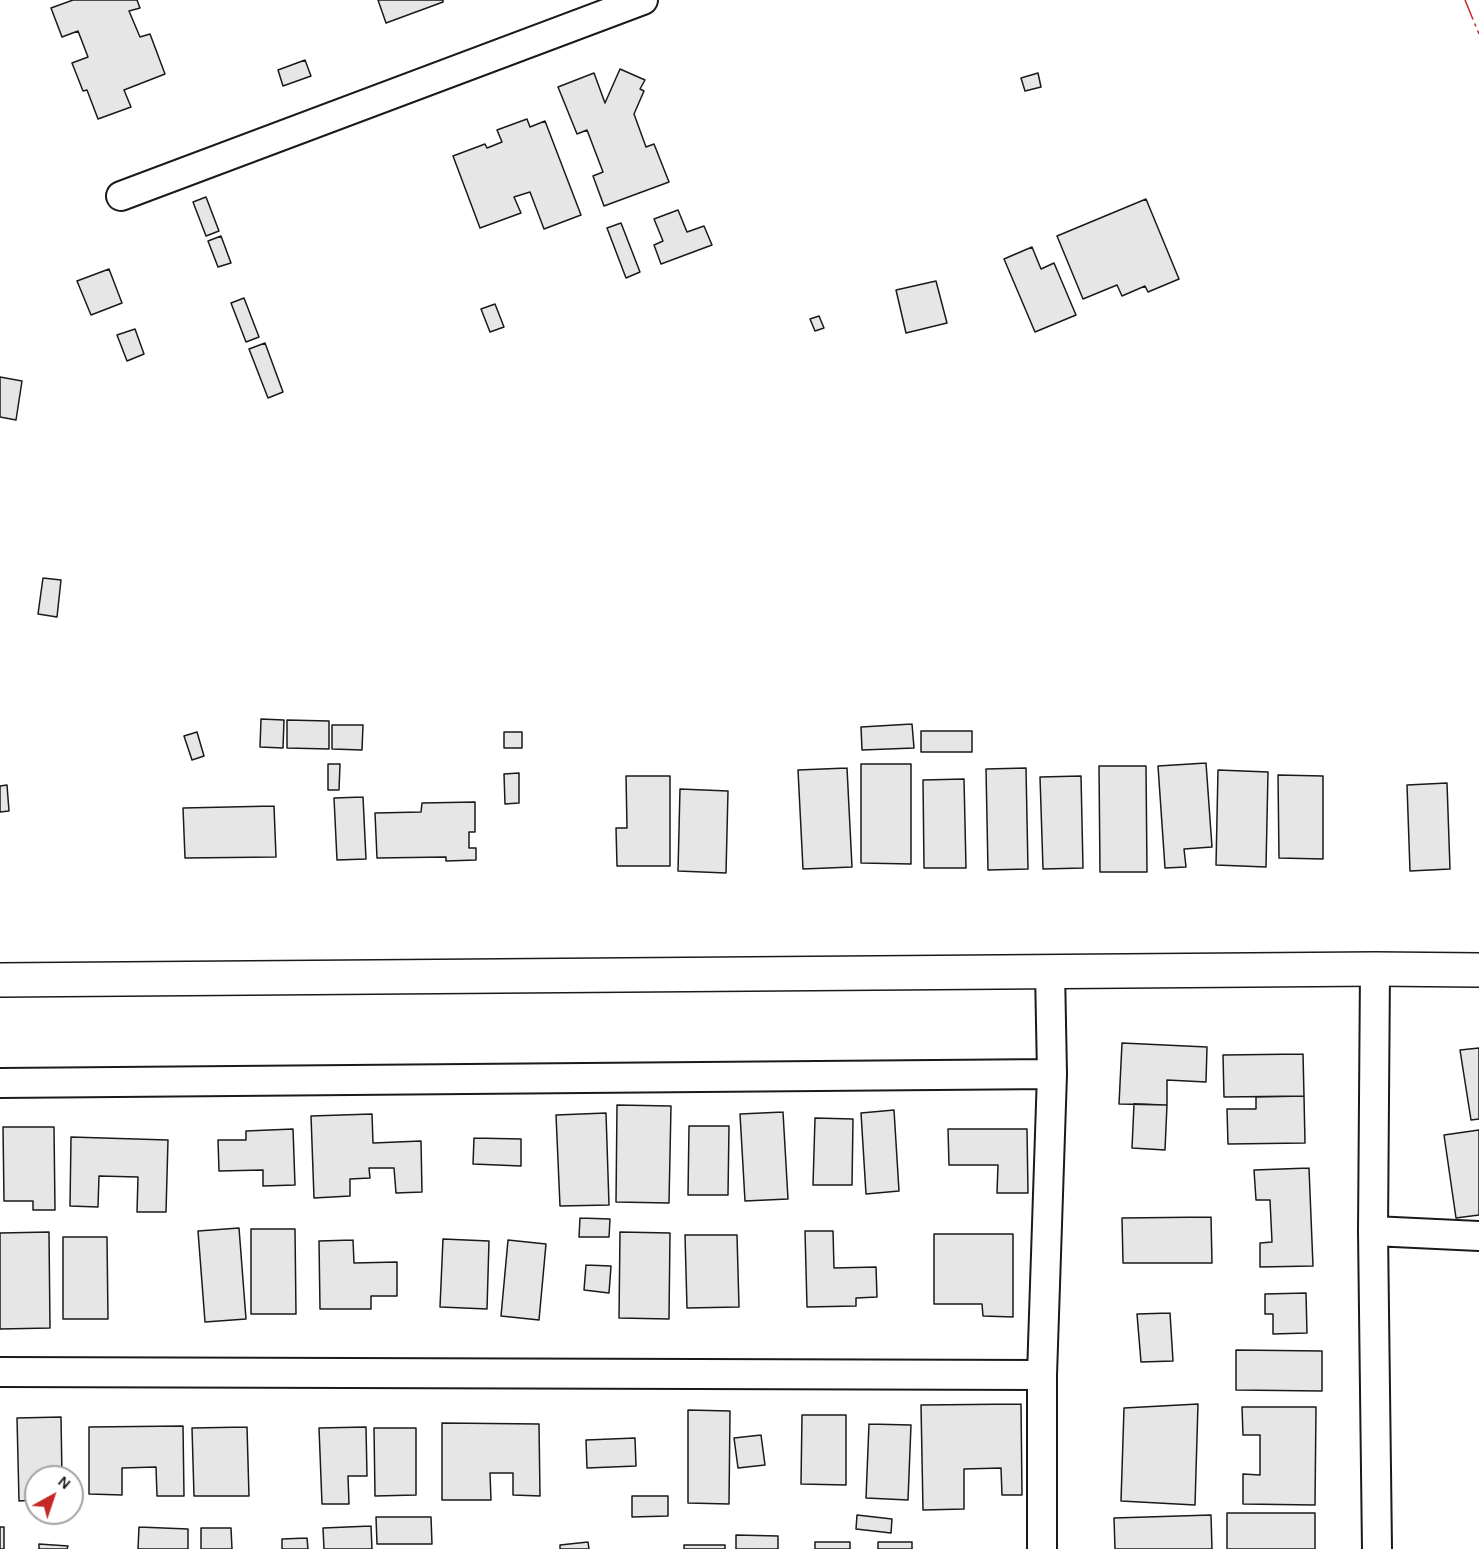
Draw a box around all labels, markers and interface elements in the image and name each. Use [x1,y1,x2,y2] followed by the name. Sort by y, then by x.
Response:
[24,1465,84,1525] north arrow
[54,1471,75,1493] text: N

